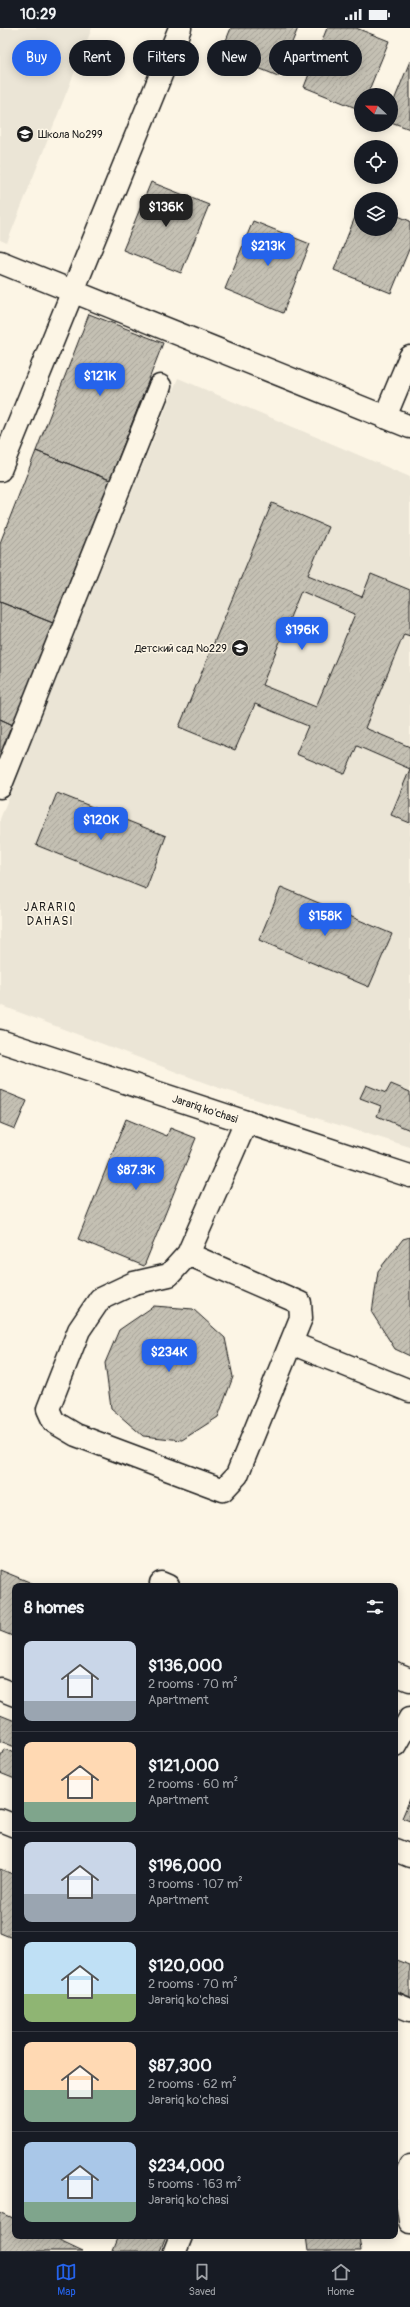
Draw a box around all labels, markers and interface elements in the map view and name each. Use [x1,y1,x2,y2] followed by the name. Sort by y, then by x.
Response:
[20,5,56,24] text: 10:29
[12,40,61,76] chip: Buy
[69,40,125,76] chip: Rent
[133,40,199,76] chip: Filters
[207,40,261,76] chip: New
[269,40,362,76] chip: Apartment
[354,88,398,132] north arrow
[354,88,398,236] map controls
[15,124,35,144] school or university icon: Школа №299
[38,128,103,141] place label: Школа №299
[354,140,398,184] button: locate
[354,192,398,236] button: layers
[138,194,194,228] pin: $136K
[149,199,183,215] text: $136K
[240,233,296,267] pin: $213K
[251,238,285,254] text: $213K
[72,363,128,397] pin: $121K
[84,368,116,384] text: $121K
[274,617,330,651] pin: $196K
[285,622,319,638] text: $196K
[230,638,250,658] school or university icon: Детский сад №229
[134,642,227,655] place label: Детский сад №229
[73,807,129,841] pin: $120K
[83,812,119,828] text: $120K
[24,900,76,929] district label: JARARIQ DAHASI
[297,903,353,937] pin: $158K
[308,908,342,924] text: $158K
[170,1092,240,1126] street label: Jarariq ko'chasi
[103,1157,169,1191] pin: $87.3K
[117,1162,155,1178] text: $87.3K
[141,1339,197,1373] pin: $234K
[151,1344,187,1360] text: $234K
[364,1596,386,1618] icon: filters
[24,1597,84,1618] text: 8 homes
[148,1655,222,1676] text: $136,000
[56,1657,104,1705] icon: home
[148,1676,238,1692] text: 2 rooms · 70 m²
[148,1692,209,1708] text: Apartment
[148,1755,219,1776] text: $121,000
[56,1758,104,1806] icon: home
[148,1776,238,1792] text: 2 rooms · 60 m²
[148,1792,209,1808] text: Apartment
[148,1855,222,1876] text: $196,000
[56,1858,104,1906] icon: home
[148,1876,243,1892] text: 3 rooms · 107 m²
[148,1892,209,1908] text: Apartment
[148,1955,224,1976] text: $120,000
[56,1958,104,2006] icon: home
[148,1976,238,1992] text: 2 rooms · 70 m²
[148,1992,229,2008] text: Jarariq ko'chasi
[148,2055,212,2076] text: $87,300
[56,2058,104,2106] icon: home
[148,2076,237,2092] text: 2 rooms · 62 m²
[148,2092,229,2108] text: Jarariq ko'chasi
[148,2155,225,2176] text: $234,000
[56,2158,104,2206] icon: home
[148,2176,242,2192] text: 5 rooms · 163 m²
[148,2192,229,2208] text: Jarariq ko'chasi
[55,2261,77,2298] tab: Map
[188,2261,216,2298] tab: Saved
[327,2261,354,2298] tab: Home

